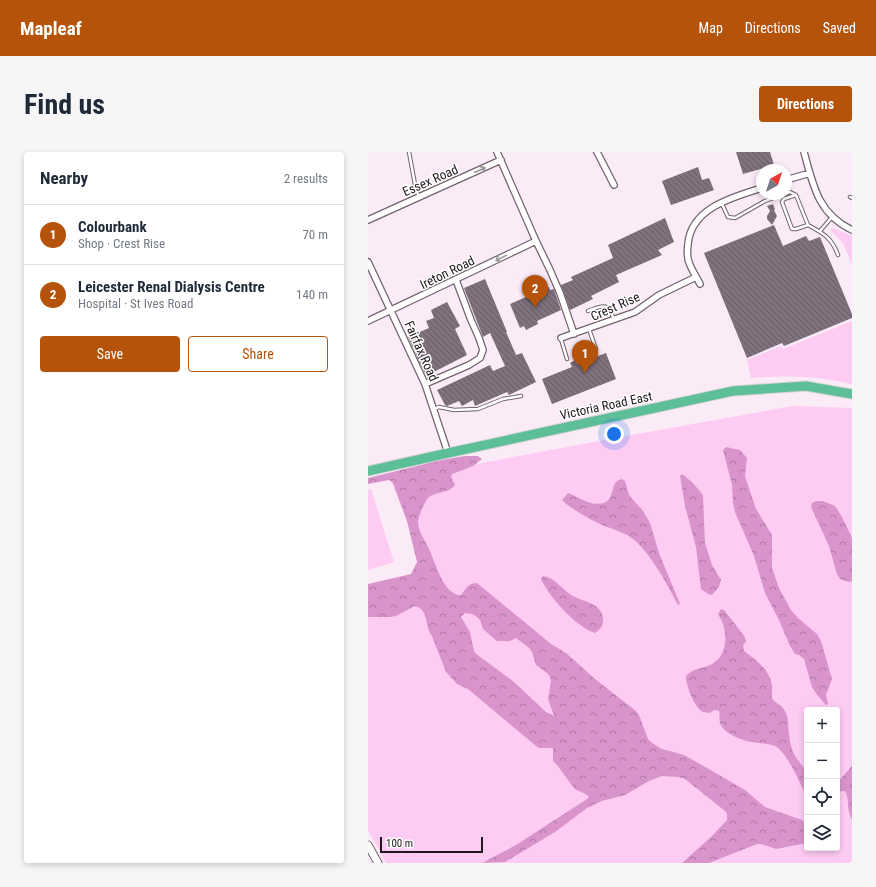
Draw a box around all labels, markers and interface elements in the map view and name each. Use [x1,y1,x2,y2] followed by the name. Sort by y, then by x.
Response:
[20,17,82,40] text: Mapleaf
[699,20,723,36] text: Map
[745,20,801,36] text: Directions
[823,20,856,36] text: Saved
[759,86,852,122] button: Directions
[24,88,105,121] text: Find us
[400,162,460,199] street label: Essex Road
[756,164,792,200] north arrow
[474,166,486,173] one-way arrow
[40,168,88,188] text: Nearby
[284,171,328,186] text: 2 results
[78,218,147,236] text: Colourbank
[50,227,56,242] text: 1
[302,227,328,242] text: 70 m
[78,236,165,251] text: Shop · Crest Rise
[418,253,477,292] street label: Ireton Road
[495,255,507,262] one-way arrow
[522,275,548,308] pin: 2
[78,278,265,296] text: Leicester Renal Dialysis Centre
[50,287,56,302] text: 2
[296,287,328,302] text: 140 m
[588,289,642,324] street label: Crest Rise
[78,296,194,311] text: Hospital · St Ives Road
[402,319,441,384] street label: Fairfax Road
[40,336,180,372] button: Save
[188,336,328,372] button: Share
[572,340,598,373] pin: 1
[558,388,654,423] street label: Victoria Road East
[604,424,624,444] your location
[804,707,840,851] map controls
[804,707,840,743] button: +
[804,743,840,779] button: −
[804,779,840,815] button: locate
[804,815,840,851] button: layers
[380,835,483,854] scale bar
[386,837,413,850] text: 100 m

